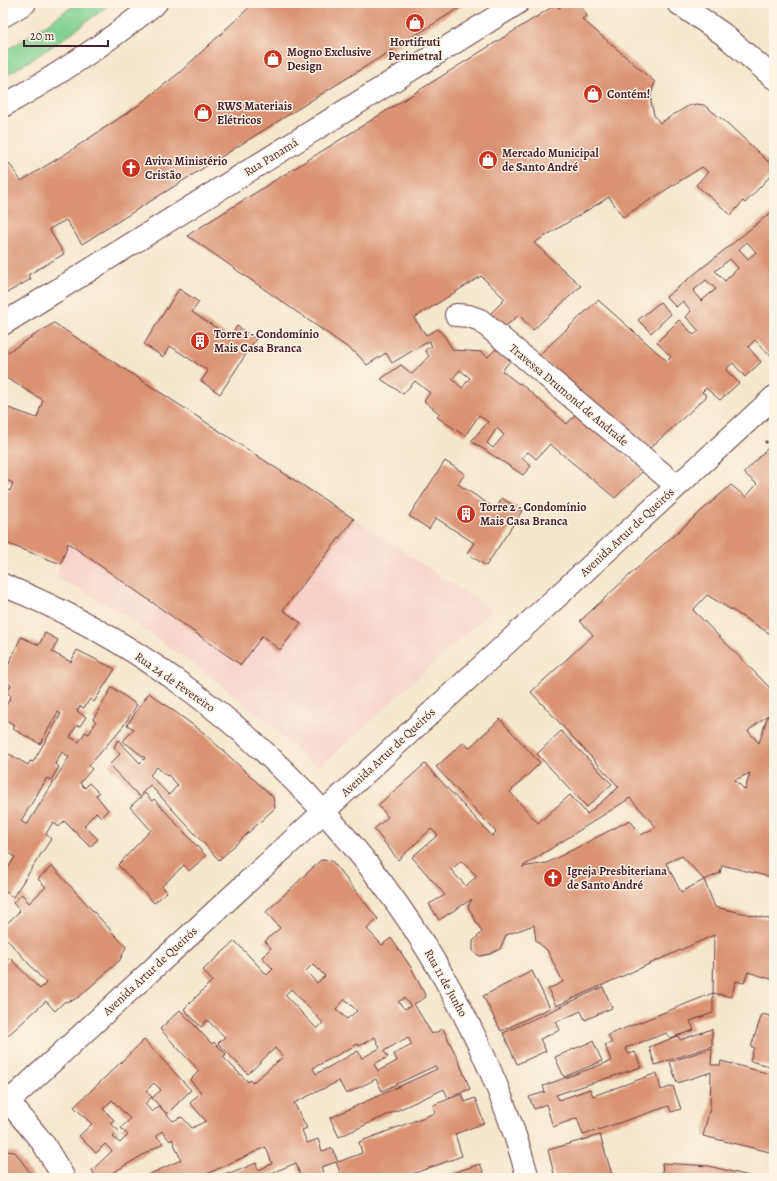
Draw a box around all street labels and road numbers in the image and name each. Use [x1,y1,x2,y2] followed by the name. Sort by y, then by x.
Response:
[241,134,302,180] street label: Rua Panamá
[506,340,632,450] street label: Travessa Drumond de Andrade
[576,484,678,581] street label: Avenida Artur de Queirós
[132,648,218,716] street label: Rua 24 de Fevereiro
[337,704,439,801] street label: Avenida Artur de Queirós
[99,923,201,1020] street label: Avenida Artur de Queirós
[421,946,471,1020] street label: Rua 11 de Junho

